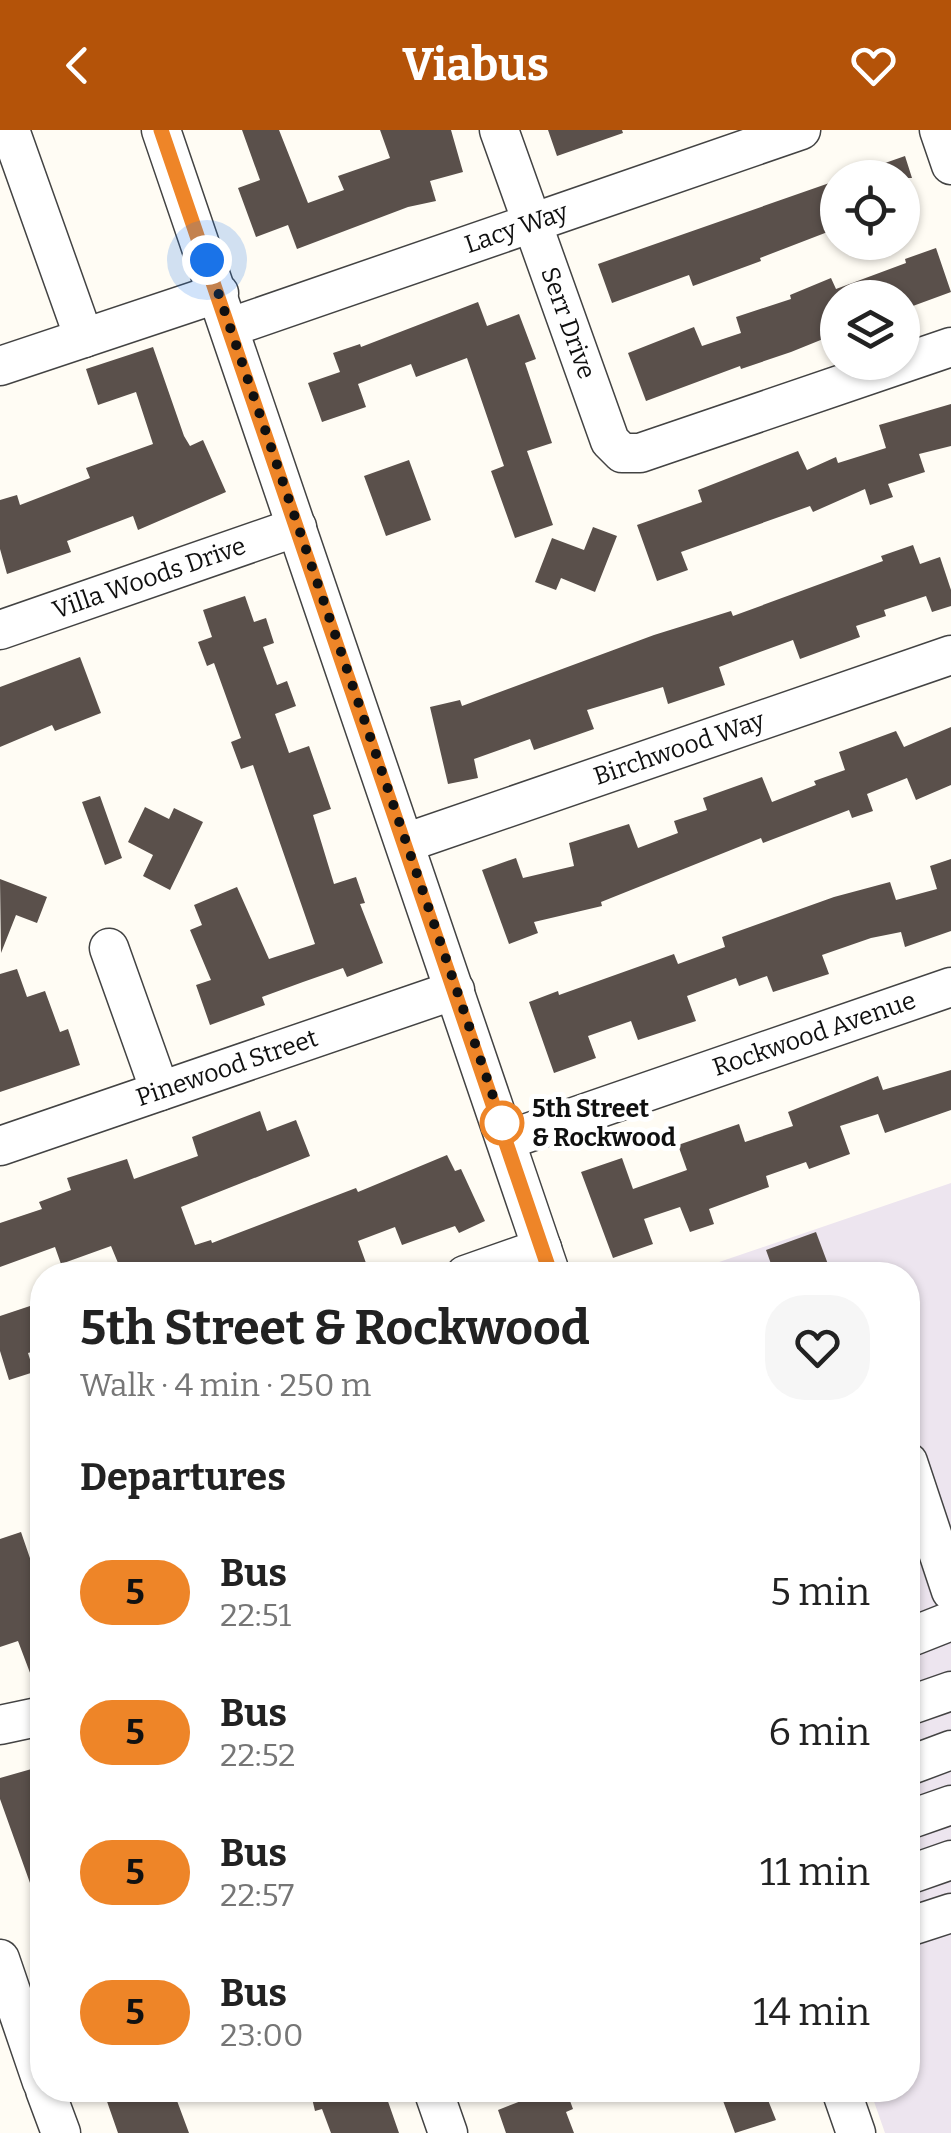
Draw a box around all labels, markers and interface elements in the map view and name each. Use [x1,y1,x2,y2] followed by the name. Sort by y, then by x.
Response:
[50,38,105,93] icon: back
[402,38,549,92] text: Viabus
[846,38,901,93] icon: heart
[820,160,920,380] map controls
[820,160,920,260] button: locate
[461,196,573,260] street label: Lacy Way
[182,235,232,285] your location
[534,263,602,383] street label: Serr Drive
[820,280,920,380] button: layers
[49,531,250,626] street label: Villa Woods Drive
[590,705,769,792] street label: Birchwood Way
[709,985,920,1083] street label: Rockwood Avenue
[132,1023,322,1113] street label: Pinewood Street
[532,1094,676,1153] place label: 5th Street & Rockwood
[481,1102,523,1144] marker: 5th Street & Rockwood
[765,1295,870,1400] button: heart
[80,1299,590,1357] text: 5th Street & Rockwood
[80,1366,371,1404] text: Walk · 4 min · 250 m
[80,1454,286,1500] text: Departures
[220,1550,287,1596] text: Bus
[770,1569,870,1615] text: 5 min
[125,1571,145,1613] text: 5
[220,1596,291,1634] text: 22:51
[220,1690,287,1736] text: Bus
[768,1709,870,1755] text: 6 min
[125,1711,145,1753] text: 5
[220,1736,296,1774] text: 22:52
[220,1830,287,1876] text: Bus
[760,1849,870,1895] text: 11 min
[125,1851,145,1893] text: 5
[220,1876,294,1914] text: 22:57
[220,1970,287,2016] text: Bus
[753,1989,870,2035] text: 14 min
[125,1991,145,2033] text: 5
[220,2016,303,2054] text: 23:00

